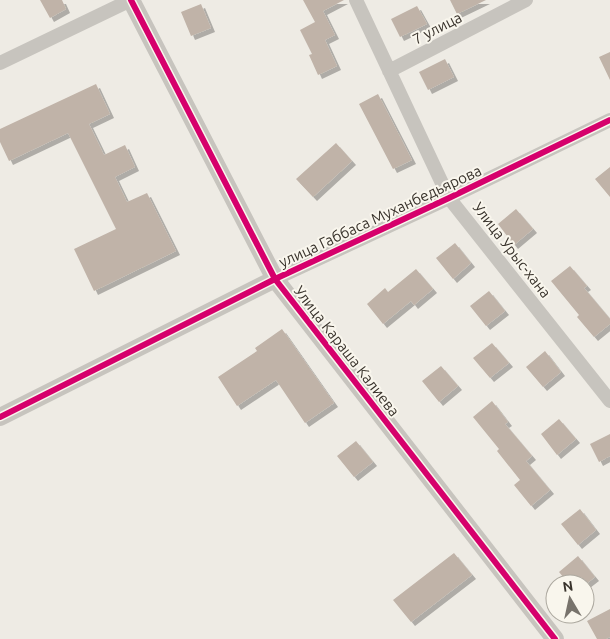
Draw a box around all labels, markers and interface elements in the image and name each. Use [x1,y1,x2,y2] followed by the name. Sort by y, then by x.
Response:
[410,8,464,48] street label: 7 улица
[276,161,484,271] street label: улица Габбаса Муханбедьярова
[470,199,554,301] street label: Улица Урыс-хана
[291,283,403,419] street label: Улица Караша Калиева
[545,574,595,624] north arrow
[562,577,574,595] text: N

